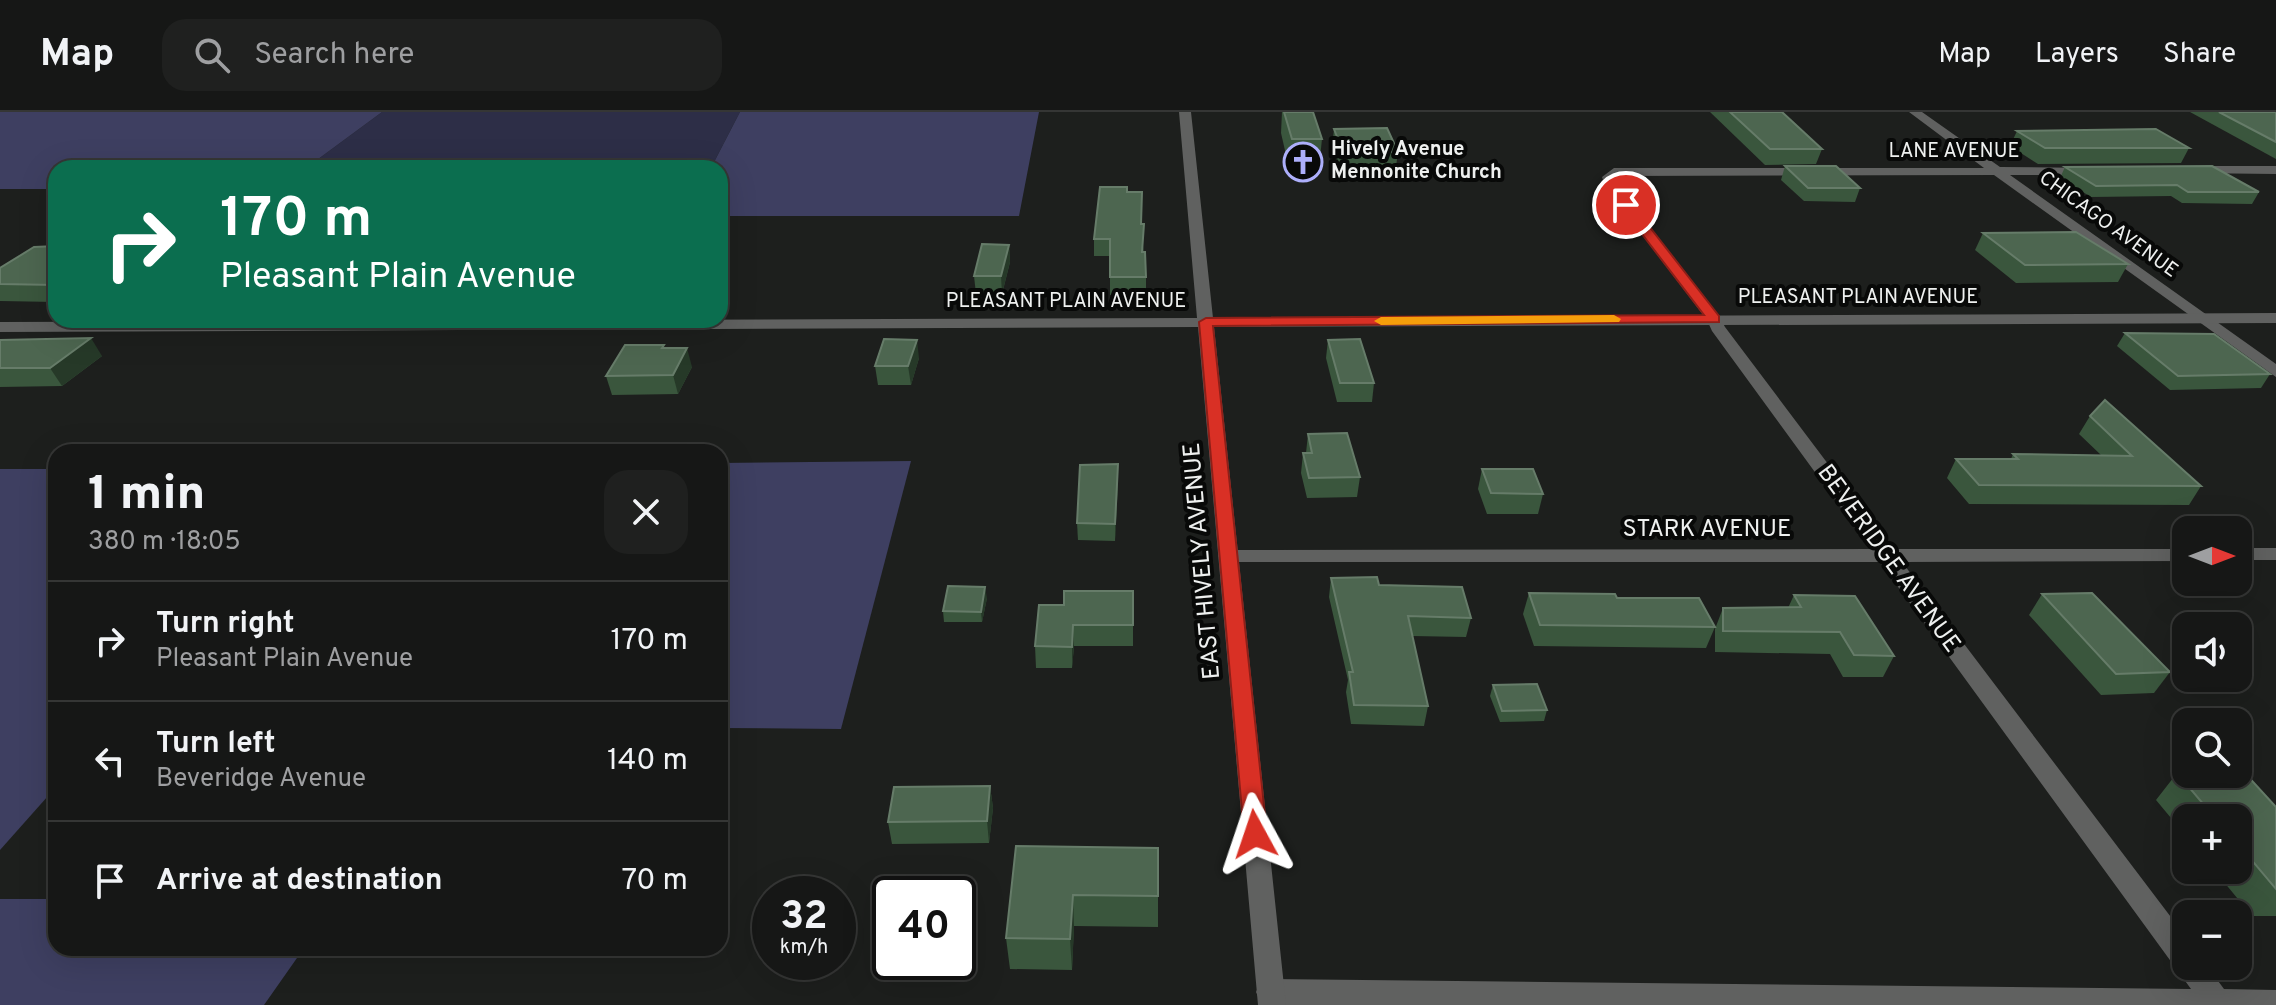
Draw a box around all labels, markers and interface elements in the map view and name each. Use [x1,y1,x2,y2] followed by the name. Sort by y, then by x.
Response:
[162,19,722,91] search box
[40,31,114,80] text: Map
[190,33,234,77] icon: search
[254,37,414,74] text: Search here
[1938,37,1991,73] text: Map
[2035,37,2119,73] text: Layers
[2163,37,2236,73] text: Share
[1331,137,1502,186] place label: Hively Avenue Mennonite Church
[1889,139,2019,165] street label: LANE AVENUE
[1282,141,1324,183] church icon: Hively Avenue Mennonite Church
[2033,166,2183,284] street label: CHICAGO AVENUE
[1592,171,1660,239] pin
[1604,183,1648,227] icon: arrive
[220,186,372,256] text: 170 m
[88,192,192,296] icon: right
[220,255,576,301] text: Pleasant Plain Avenue
[1738,285,1978,311] street label: PLEASANT PLAIN AVENUE
[946,289,1186,315] street label: PLEASANT PLAIN AVENUE
[1178,441,1228,681] street label: EAST HIVELY AVENUE
[1810,459,1966,659] street label: BEVERIDGE AVENUE
[88,466,205,526] text: 1 min
[604,470,688,554] button: close
[1623,515,1791,545] street label: STARK AVENUE
[2172,516,2252,596] north arrow
[2172,516,2252,980] map controls
[88,526,241,559] text: 380 m · 18:05
[156,606,294,643] text: Turn right
[2172,612,2252,692] button: sound
[88,619,132,663] icon: right
[610,623,688,660] text: 170 m
[156,643,413,676] text: Pleasant Plain Avenue
[2172,708,2252,788] button: search
[156,726,276,763] text: Turn left
[88,739,132,783] icon: left
[607,743,688,780] text: 140 m
[156,763,366,796] text: Beveridge Avenue
[1213,792,1297,876] position arrow
[2172,804,2252,884] button: +
[88,859,132,903] icon: arrive
[156,863,442,900] text: Arrive at destination
[622,863,688,900] text: 70 m
[872,876,976,980] speed limit sign: 40
[780,893,828,943] text: 32
[2172,900,2252,980] button: −
[780,935,828,961] text: km/h

